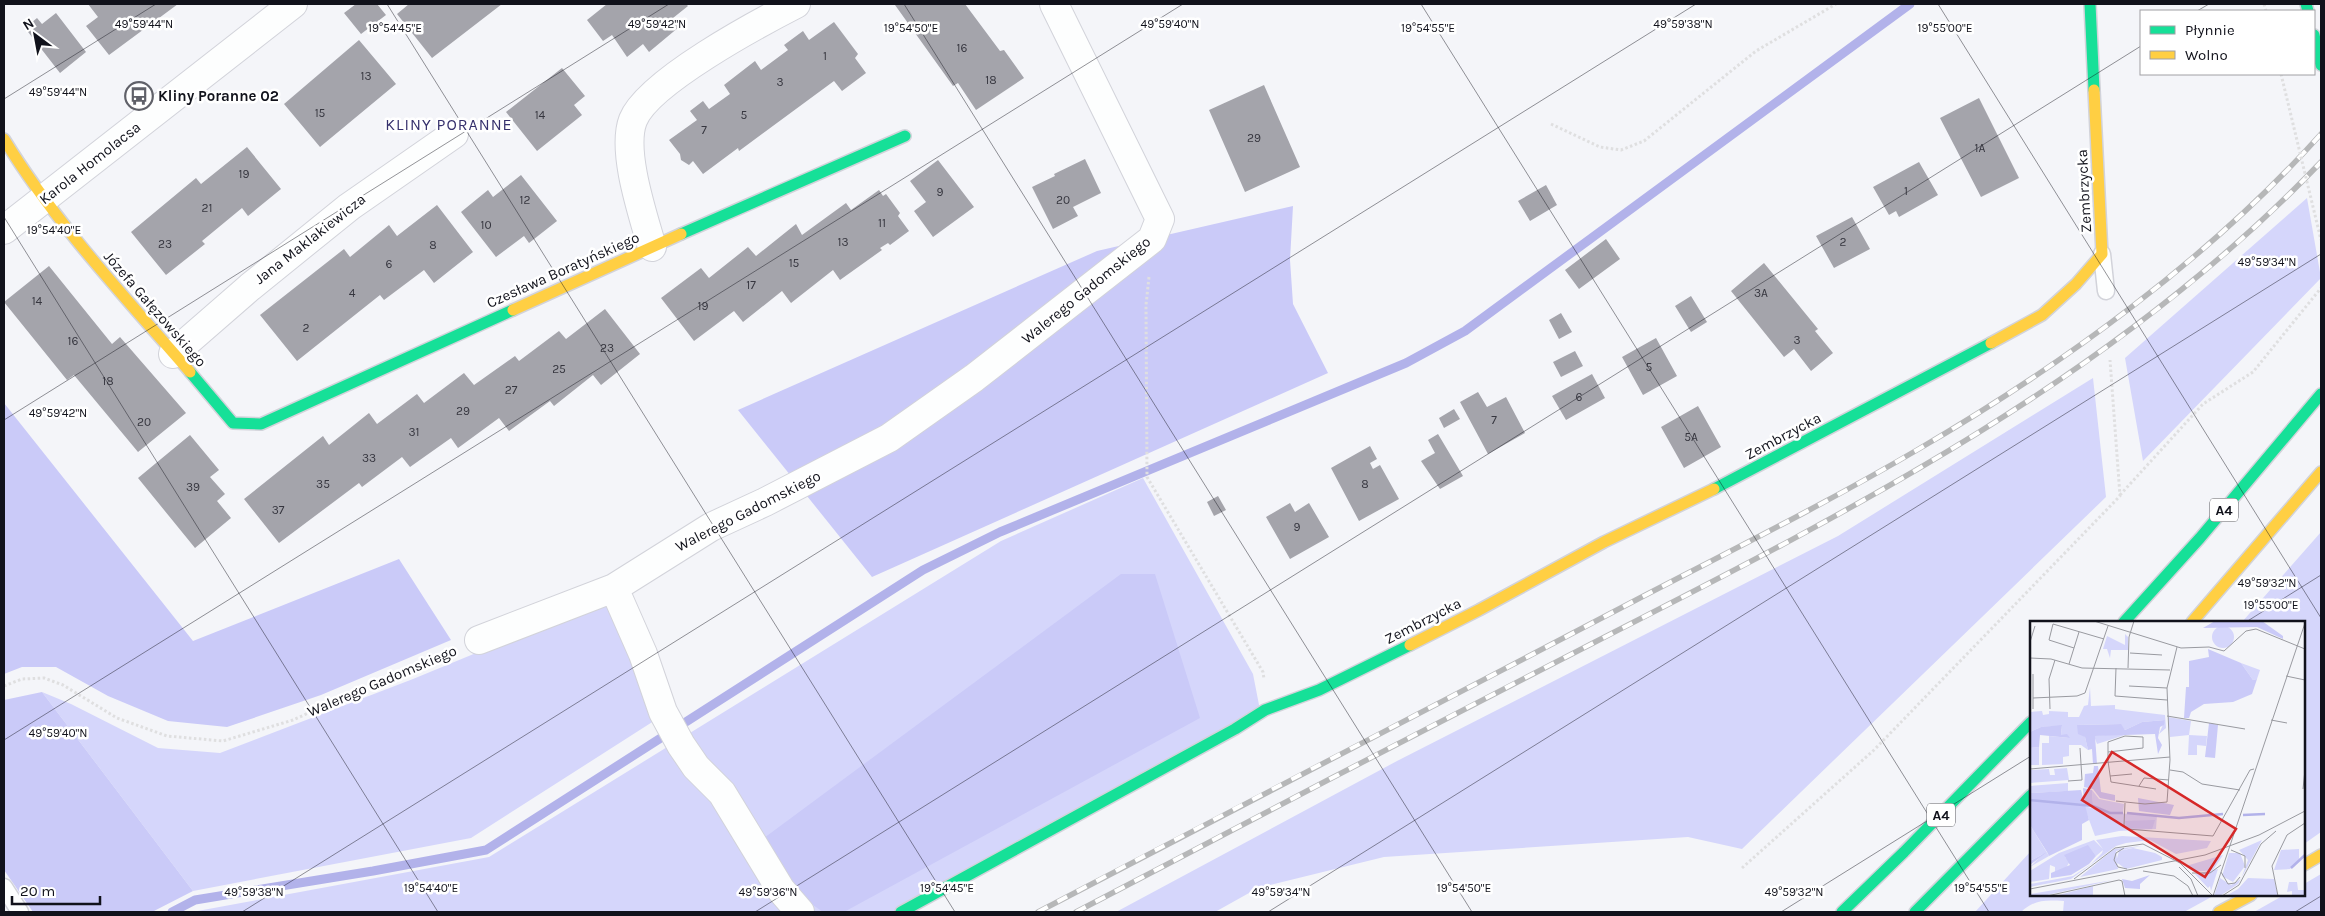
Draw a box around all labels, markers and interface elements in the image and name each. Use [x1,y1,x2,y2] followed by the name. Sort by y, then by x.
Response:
[10,10,60,60] north arrow
[2140,10,2315,75] legend
[20,15,37,34] text: N
[115,17,173,31] text: 49°59'44"N
[628,17,686,31] text: 49°59'42"N
[1141,17,1199,31] text: 49°59'40"N
[1653,17,1713,31] text: 49°59'38"N
[368,21,422,35] text: 19°54'45"E
[884,21,938,35] text: 19°54'50"E
[1401,21,1455,35] text: 19°54'55"E
[1918,21,1972,35] text: 19°55'00"E
[2185,21,2235,39] text: Płynnie
[957,41,968,55] house number: 16
[2185,46,2228,64] text: Wolno
[823,49,827,63] house number: 1
[360,69,372,83] house number: 13
[985,73,997,87] house number: 18
[776,75,784,89] house number: 3
[124,81,154,111] bus stop icon: Kliny Poranne 02
[29,85,87,99] text: 49°59'44"N
[158,87,279,105] place label: Kliny Poranne 02
[315,106,326,120] house number: 15
[535,108,546,122] house number: 14
[741,108,748,122] house number: 5
[385,115,513,134] district label: KLINY PORANNE
[36,118,144,208] street label: Karola Homolacsa
[701,123,707,137] house number: 7
[1247,131,1261,145] house number: 29
[1975,141,1986,155] house number: 1A
[2073,149,2095,233] street label: Zembrzycka
[239,167,249,181] house number: 19
[1904,184,1908,198] house number: 1
[937,185,944,199] house number: 9
[251,190,369,288] street label: Jana Maklakiewicza
[520,193,531,207] house number: 12
[1056,193,1070,207] house number: 20
[202,201,212,215] house number: 21
[878,216,886,230] house number: 11
[480,218,492,232] house number: 10
[27,223,81,237] text: 19°54'40"E
[484,228,642,312] street label: Czesława Boratyńskiego
[1018,232,1154,348] street label: Walerego Gadomskiego
[837,235,849,249] house number: 13
[1840,235,1847,249] house number: 2
[158,237,172,251] house number: 23
[429,238,437,252] house number: 8
[100,248,210,370] street label: Józefa Gałęzowskiego
[2238,255,2296,269] text: 49°59'34"N
[789,256,800,270] house number: 15
[386,257,393,271] house number: 6
[746,278,756,292] house number: 17
[349,286,356,300] house number: 4
[1754,286,1768,300] house number: 3A
[32,294,43,308] house number: 14
[698,299,708,313] house number: 19
[303,321,310,335] house number: 2
[1793,333,1801,347] house number: 3
[68,334,79,348] house number: 16
[600,341,614,355] house number: 23
[1646,360,1653,374] house number: 5
[552,362,566,376] house number: 25
[102,374,114,388] house number: 18
[505,383,518,397] house number: 27
[1576,390,1583,404] house number: 6
[456,404,470,418] house number: 29
[29,406,87,420] text: 49°59'42"N
[1742,408,1824,464] street label: Zembrzycka
[1491,413,1497,427] house number: 7
[137,415,151,429] house number: 20
[408,425,420,439] house number: 31
[1684,430,1698,444] house number: 5A
[362,451,376,465] house number: 33
[672,467,824,555] street label: Walerego Gadomskiego
[316,477,330,491] house number: 35
[1361,477,1369,491] house number: 8
[186,480,200,494] house number: 39
[2210,498,2238,522] road number: A4
[272,503,285,517] house number: 37
[1294,520,1301,534] house number: 9
[2237,576,2297,590] text: 49°59'32"N
[1382,594,1464,648] street label: Zembrzycka
[2244,598,2298,612] text: 19°55'00"E
[2030,621,2305,896] inset map
[305,641,459,721] street label: Walerego Gadomskiego
[29,726,87,740] text: 49°59'40"N
[1927,804,1955,826] road number: A4
[12,874,100,906] scale bar
[404,881,458,895] text: 19°54'40"E
[920,881,974,895] text: 19°54'45"E
[1437,881,1491,895] text: 19°54'50"E
[1954,881,2008,895] text: 19°54'55"E
[20,882,55,900] text: 20 m
[224,885,284,899] text: 49°59'38"N
[739,885,797,899] text: 49°59'36"N
[1252,885,1310,899] text: 49°59'34"N
[1764,885,1824,899] text: 49°59'32"N

